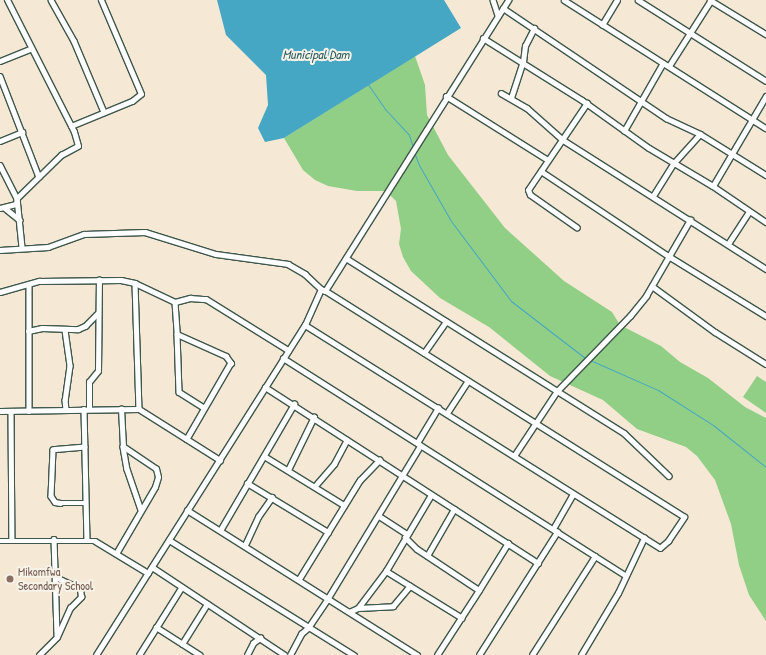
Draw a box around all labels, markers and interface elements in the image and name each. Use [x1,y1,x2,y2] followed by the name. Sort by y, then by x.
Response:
[283,46,349,62] water label: Municipal Dam
[18,565,93,593] place label: Mikomfwa Secondary School
[5,574,15,584] marker: Mikomfwa Secondary School

